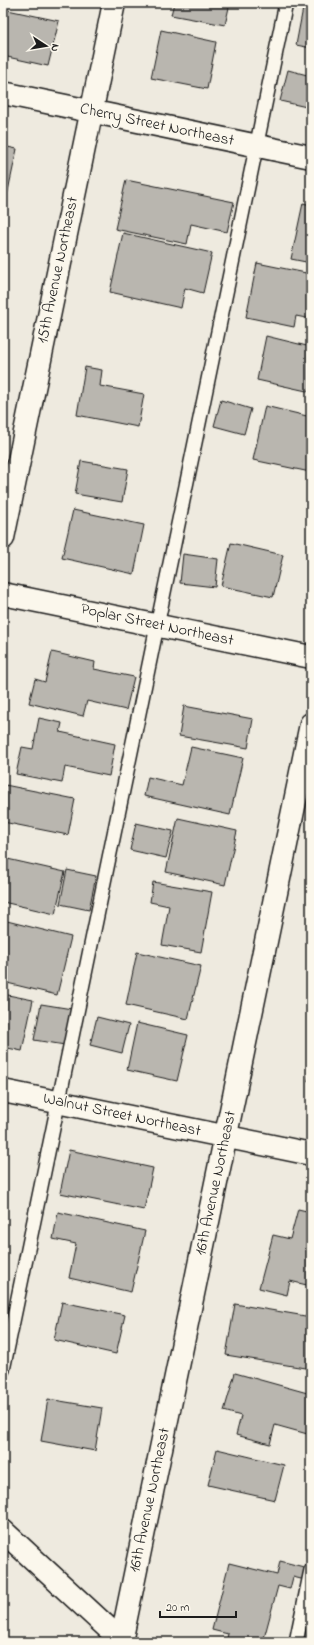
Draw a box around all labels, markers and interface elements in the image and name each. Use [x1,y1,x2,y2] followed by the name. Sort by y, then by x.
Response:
[26,26,66,66] north arrow
[46,43,63,53] text: N
[78,97,237,153] street label: Cherry Street Northeast
[31,194,85,346] street label: 15th Avenue Northeast
[78,597,236,653] street label: Poplar Street Northeast
[41,1087,204,1144] street label: Walnut Street Northeast
[189,1108,243,1258] street label: 16th Avenue Northeast
[123,1425,177,1575] street label: 16th Avenue Northeast
[160,1593,236,1619] scale bar
[166,1599,189,1617] text: 20 m

